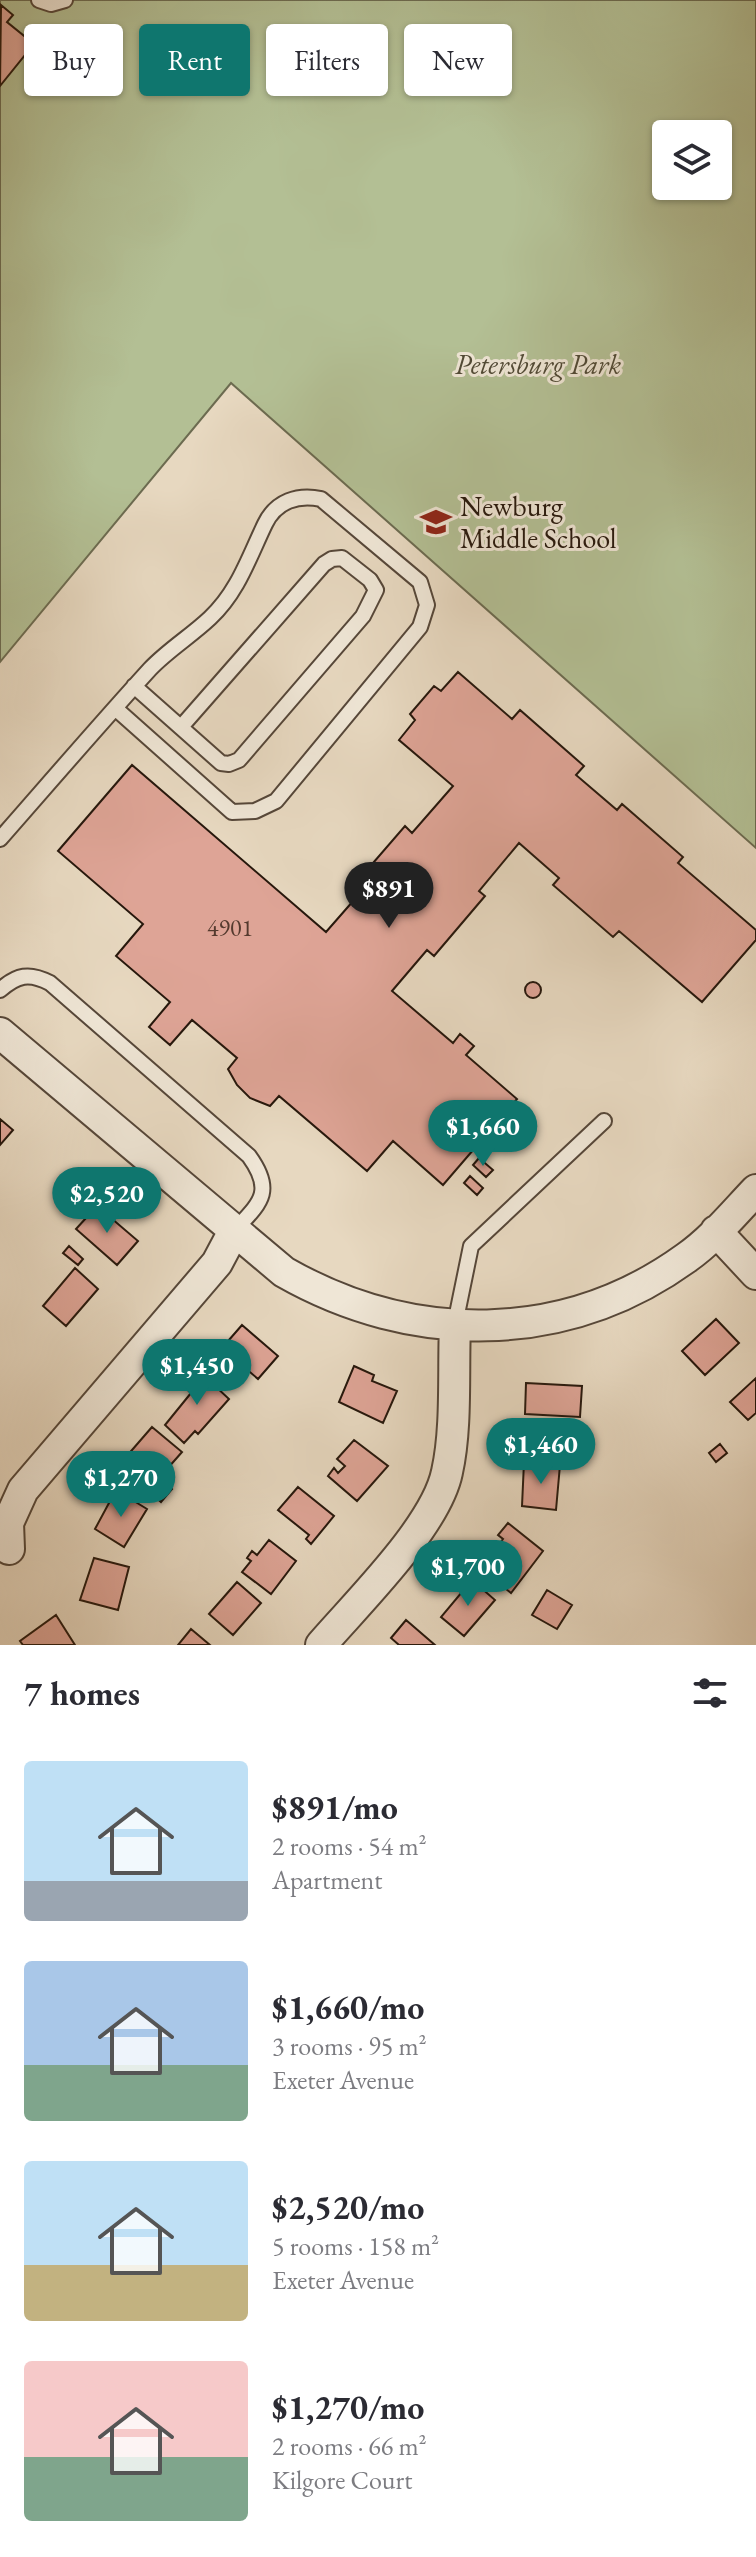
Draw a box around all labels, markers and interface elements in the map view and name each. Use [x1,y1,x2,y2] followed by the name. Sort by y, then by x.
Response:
[24,24,123,96] chip: Buy
[139,24,250,96] chip: Rent
[266,24,388,96] chip: Filters
[404,24,512,96] chip: New
[652,120,732,200] map controls
[652,120,732,200] button: layers
[455,346,621,382] park label: Petersburg Park
[460,488,617,556] place label: Newburg Middle School
[419,505,453,539] school or university icon: Newburg Middle School
[342,862,436,930] pin: $891
[362,871,416,905] text: $891
[207,912,253,943] house number: 4901
[418,1100,548,1168] pin: $1,660
[446,1109,520,1143] text: $1,660
[42,1167,172,1235] pin: $2,520
[70,1176,144,1210] text: $2,520
[132,1339,262,1407] pin: $1,450
[160,1348,234,1382] text: $1,450
[476,1418,606,1486] pin: $1,460
[504,1427,578,1461] text: $1,460
[56,1451,186,1519] pin: $1,270
[84,1460,158,1494] text: $1,270
[403,1540,533,1608] pin: $1,700
[431,1549,505,1583] text: $1,700
[24,1671,140,1715] text: 7 homes
[688,1671,732,1715] icon: filters
[272,1785,398,1829] text: $891/mo
[88,1793,184,1889] icon: home
[272,1829,427,1863] text: 2 rooms · 54 m²
[272,1863,382,1897] text: Apartment
[272,1985,424,2029] text: $1,660/mo
[88,1993,184,2089] icon: home
[272,2029,427,2063] text: 3 rooms · 95 m²
[272,2063,414,2097] text: Exeter Avenue
[272,2185,424,2229] text: $2,520/mo
[88,2193,184,2289] icon: home
[272,2229,439,2263] text: 5 rooms · 158 m²
[272,2263,414,2297] text: Exeter Avenue
[272,2385,424,2429] text: $1,270/mo
[88,2393,184,2489] icon: home
[272,2429,427,2463] text: 2 rooms · 66 m²
[272,2463,412,2497] text: Kilgore Court

